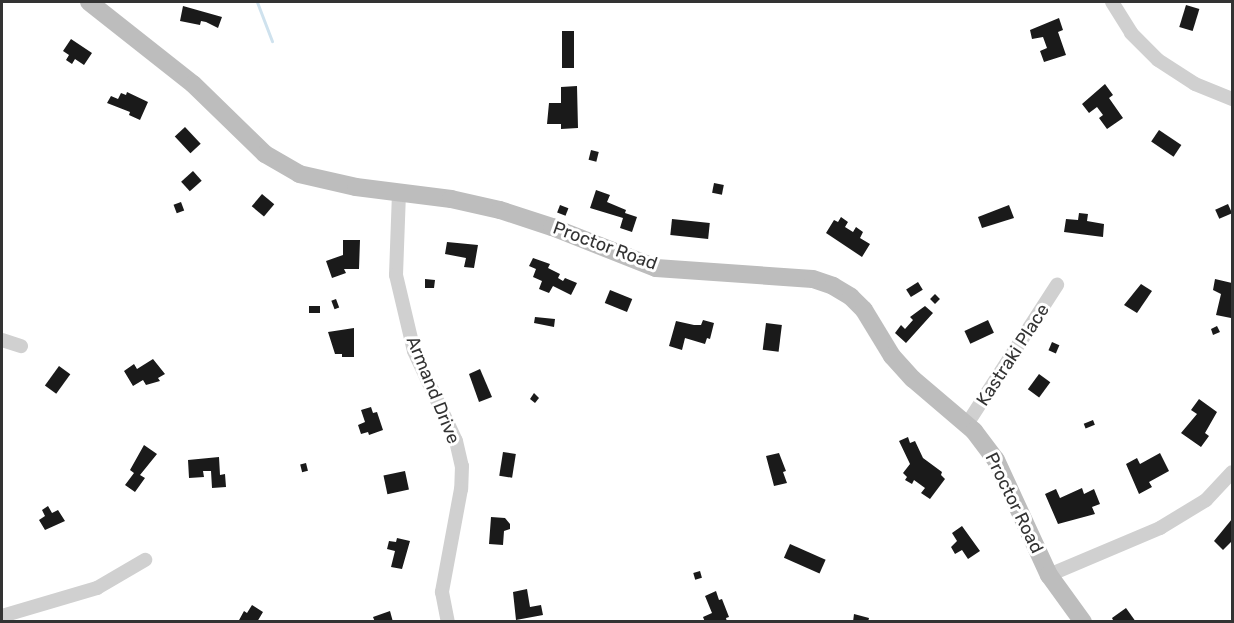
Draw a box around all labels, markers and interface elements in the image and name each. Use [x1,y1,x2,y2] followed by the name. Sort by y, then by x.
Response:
[550,217,660,275] street label: Proctor Road
[972,300,1054,410] street label: Kastraki Place
[402,333,464,447] street label: Armand Drive
[980,449,1048,557] street label: Proctor Road

